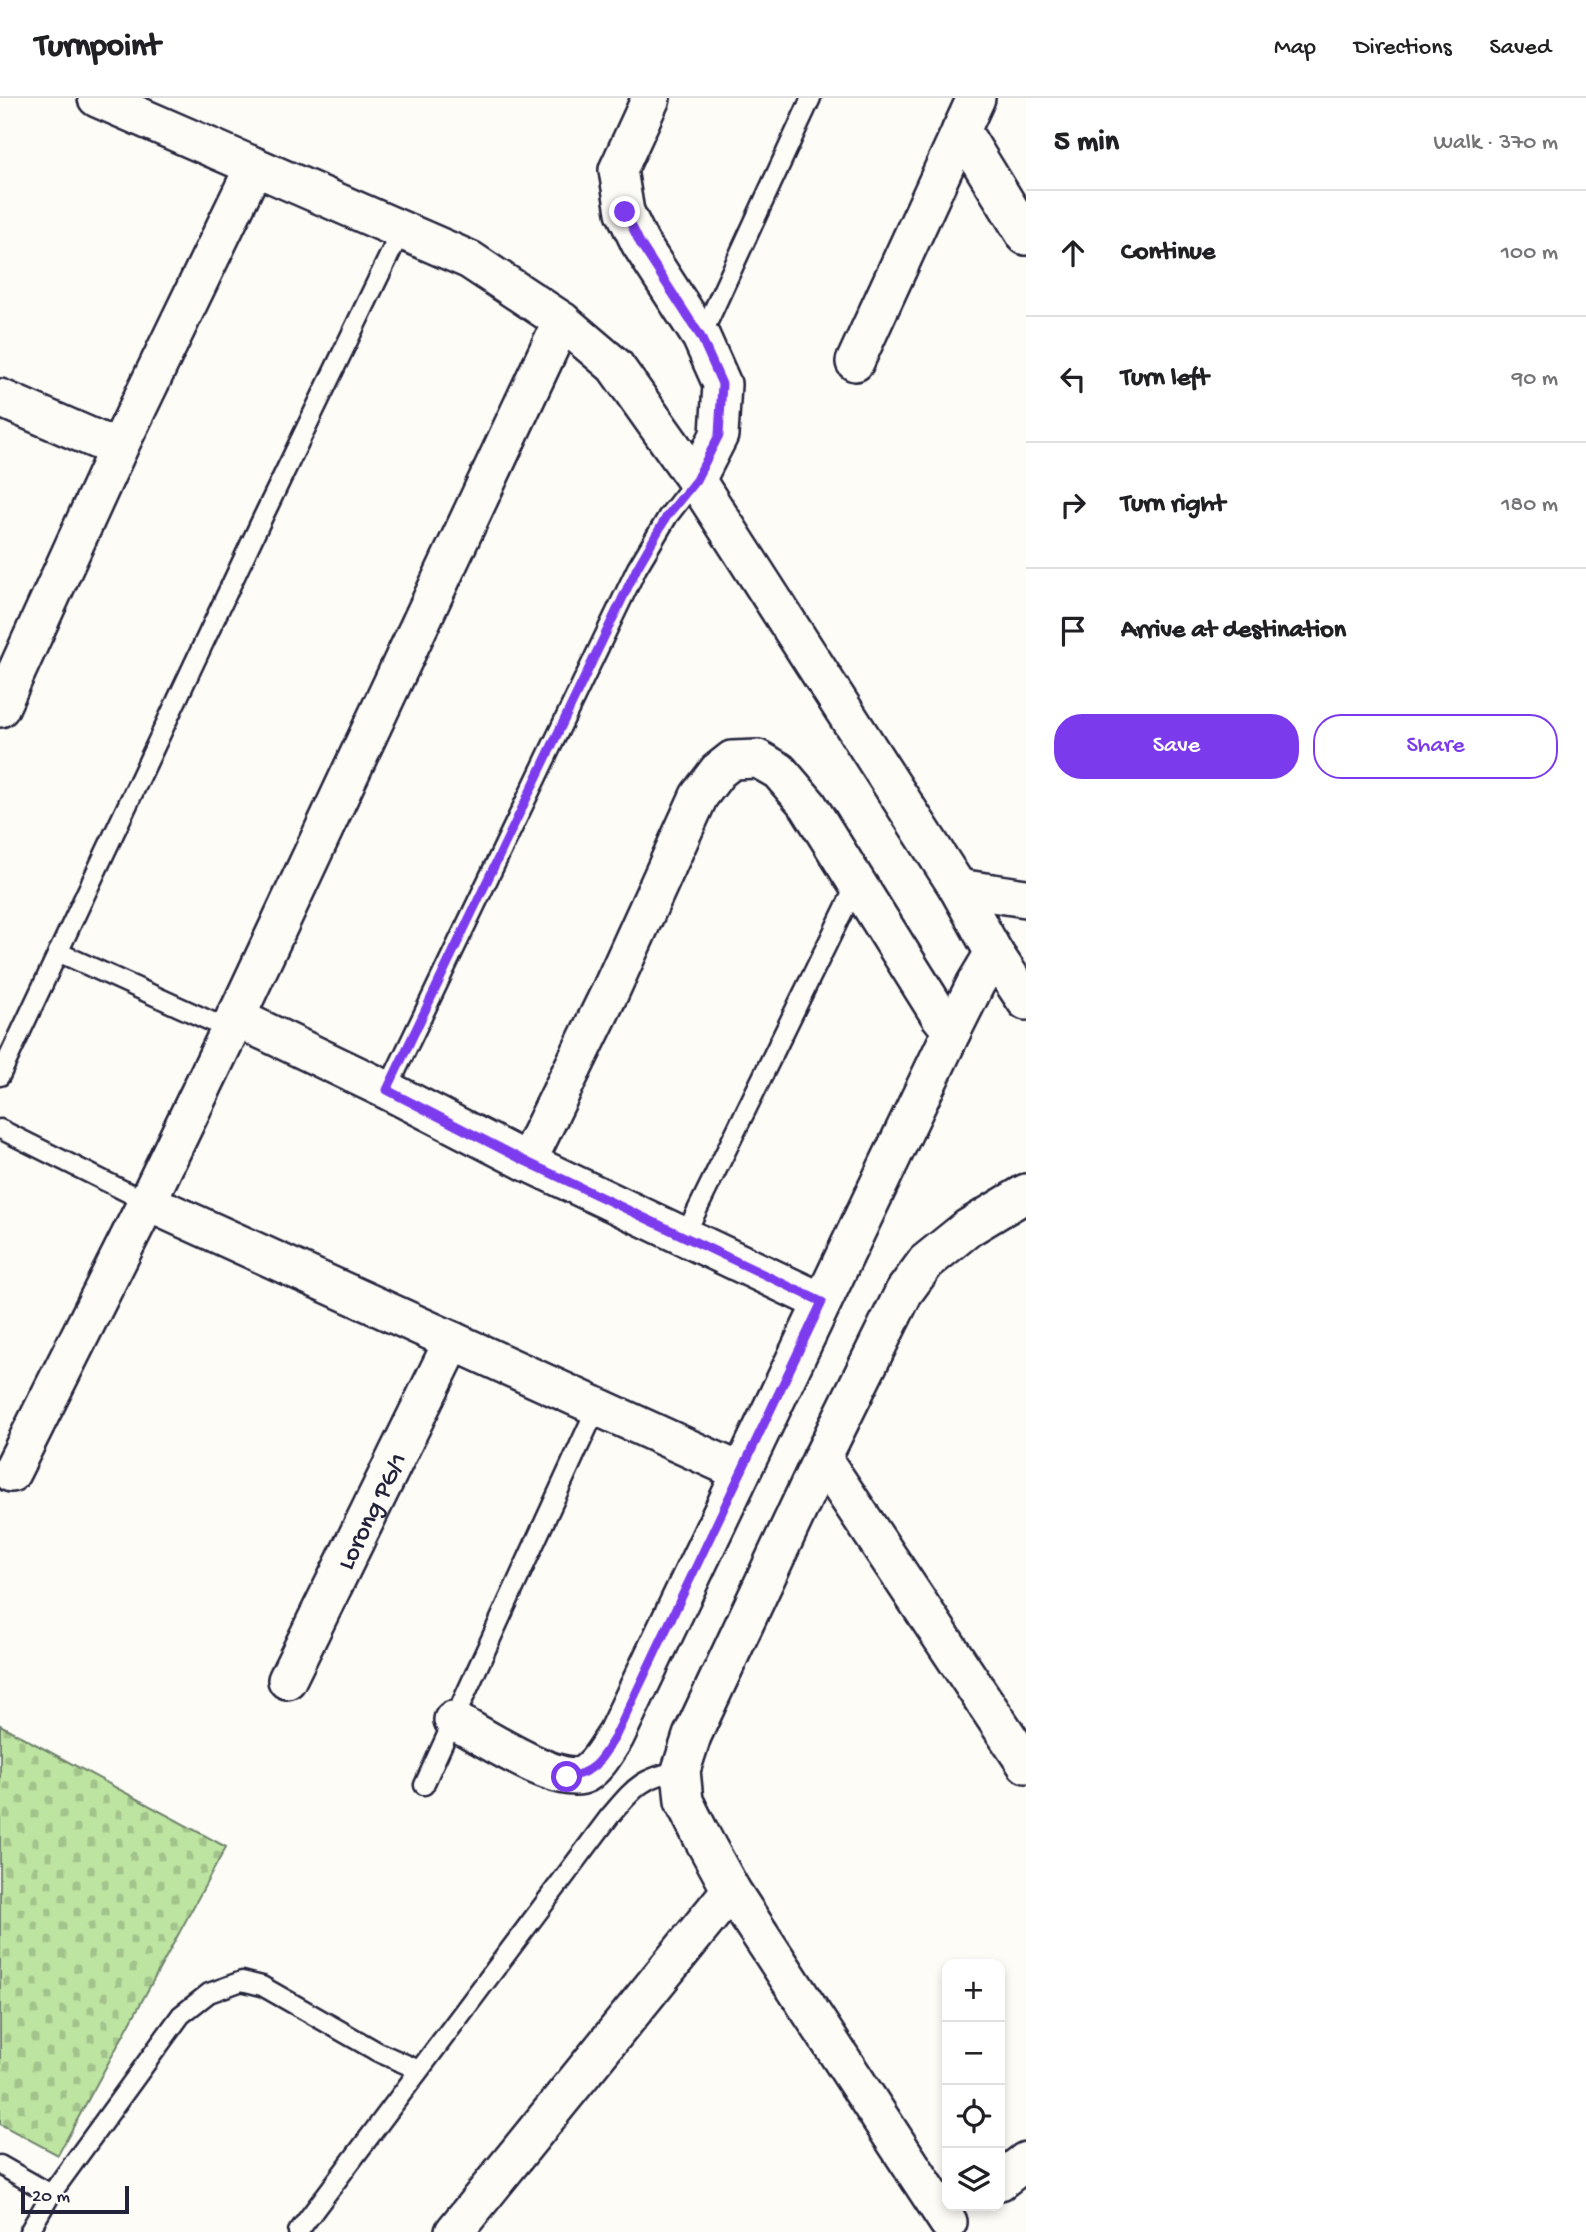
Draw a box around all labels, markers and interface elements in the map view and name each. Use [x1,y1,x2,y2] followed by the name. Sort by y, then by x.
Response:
[35,29,160,67] text: Turnpoint
[1274,34,1316,63] text: Map
[1354,34,1452,63] text: Directions
[1490,34,1551,63] text: Saved
[1054,126,1119,161] text: 5 min
[1434,130,1558,157] text: Walk · 370 m
[609,196,640,227] route end
[1054,234,1092,272] icon: ahead
[1121,238,1215,269] text: Continue
[1501,240,1558,267] text: 100 m
[1054,360,1092,398] icon: left
[1121,364,1209,395] text: Turn left
[1512,366,1558,393] text: 90 m
[1054,486,1092,524] icon: right
[1121,490,1225,521] text: Turn right
[1501,492,1558,519] text: 180 m
[1054,612,1092,650] icon: arrive
[1121,616,1346,647] text: Arrive at destination
[1054,714,1299,779] button: Save
[1313,714,1558,779] button: Share
[332,1449,416,1576] street label: Lorong PG/1
[551,1761,582,1792] route start
[942,1959,1005,2211] map controls
[942,1959,1005,2022] button: +
[942,2022,1005,2085] button: −
[942,2085,1005,2148] button: locate
[942,2148,1005,2211] button: layers
[21,2183,130,2215] scale bar
[32,2186,70,2209] text: 20 m

